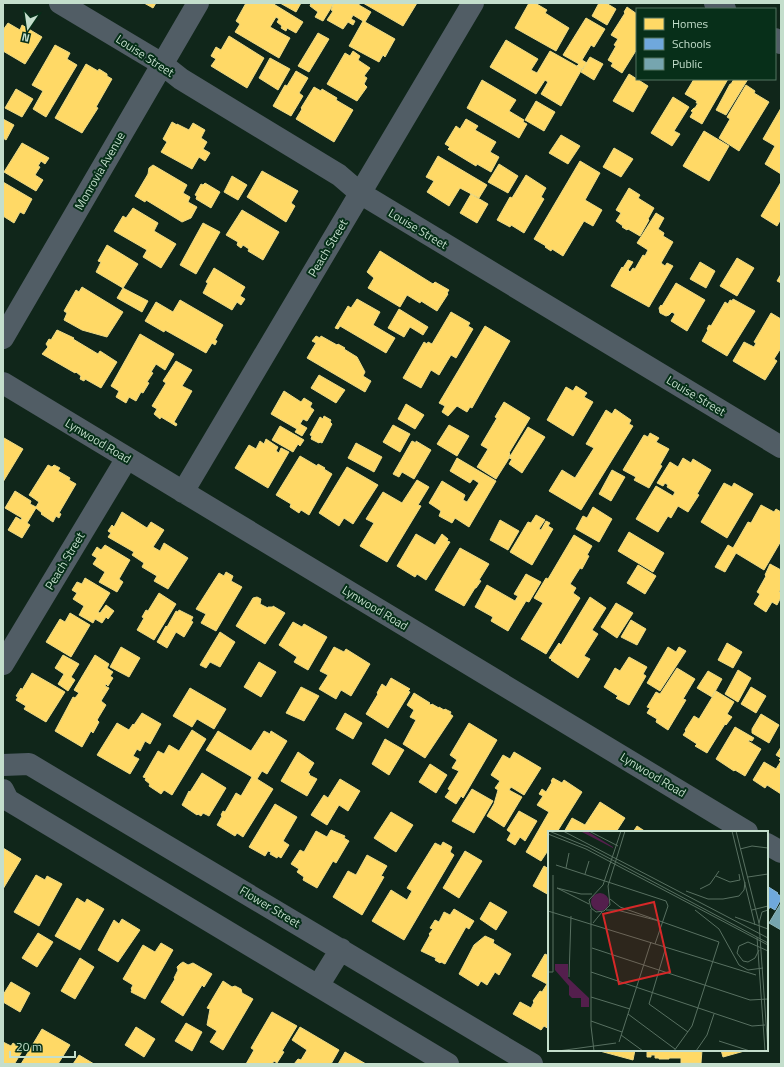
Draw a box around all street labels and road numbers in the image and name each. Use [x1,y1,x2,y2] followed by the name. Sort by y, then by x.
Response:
[112,30,179,82] street label: Louise Street
[69,128,130,213] street label: Monrovia Avenue
[385,203,452,254] street label: Louise Street
[303,215,353,280] street label: Peach Street
[663,370,730,421] street label: Louise Street
[62,413,135,468] street label: Lynwood Road
[40,528,90,593] street label: Peach Street
[339,580,412,635] street label: Lynwood Road
[617,747,690,802] street label: Lynwood Road
[236,881,305,933] street label: Flower Street

